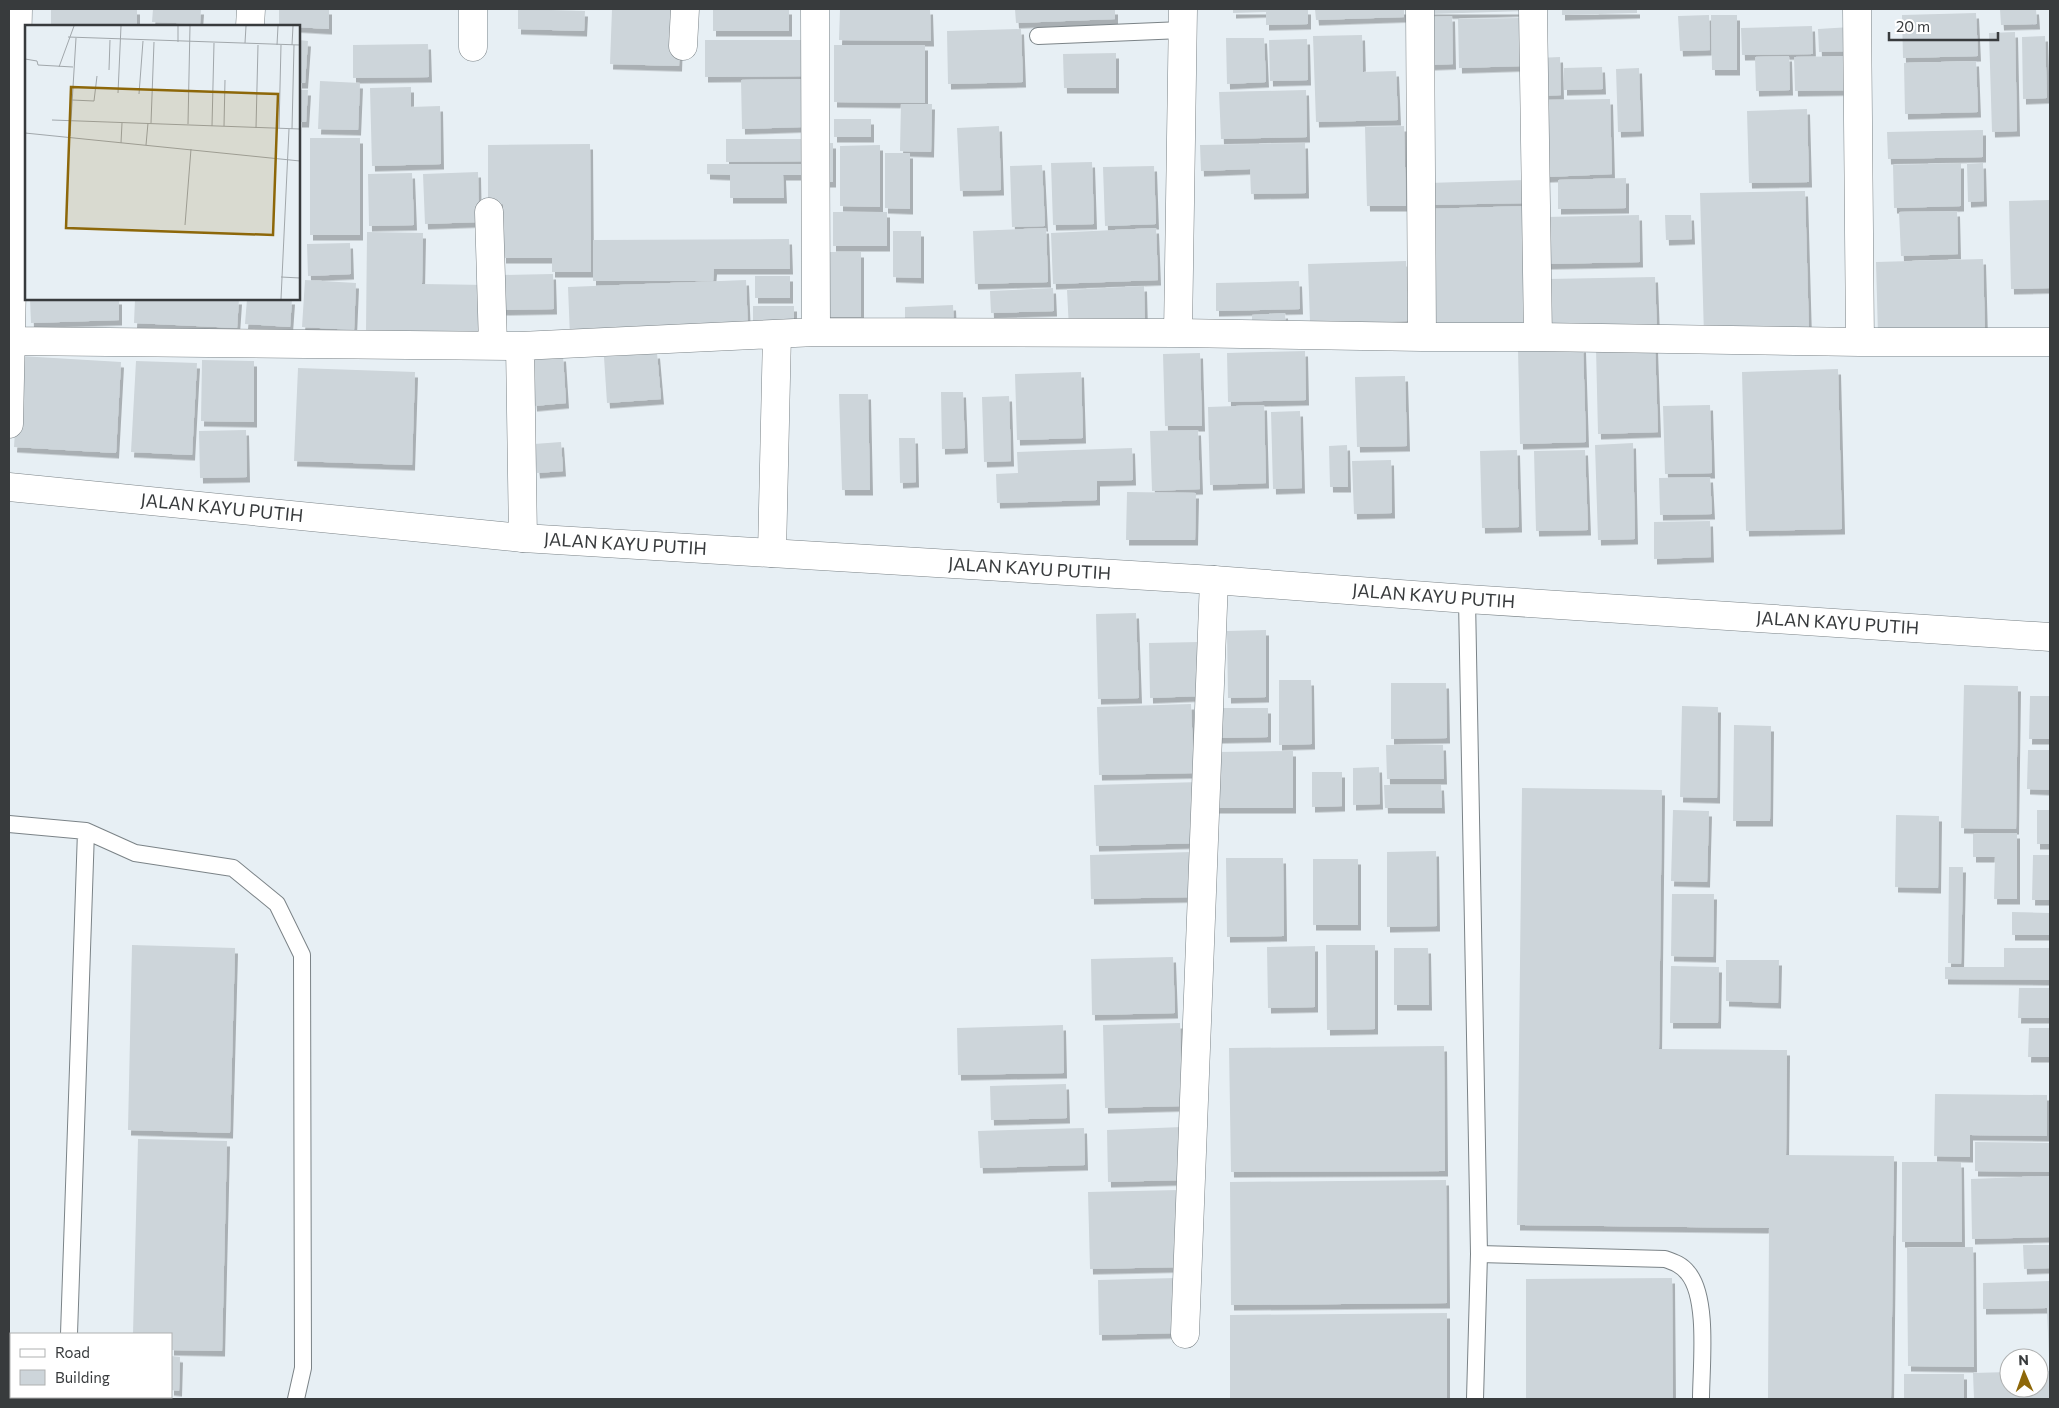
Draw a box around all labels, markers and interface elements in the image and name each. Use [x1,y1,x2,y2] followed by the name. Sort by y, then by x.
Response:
[1889,10,1998,42] scale bar
[1896,17,1930,35] text: 20 m
[25,25,300,300] inset map
[140,488,304,526] street label: JALAN KAYU PUTIH
[543,527,707,559] street label: JALAN KAYU PUTIH
[947,552,1112,584] street label: JALAN KAYU PUTIH
[1351,578,1516,612] street label: JALAN KAYU PUTIH
[1756,606,1920,638] street label: JALAN KAYU PUTIH
[10,1333,172,1398] legend
[55,1343,90,1361] text: Road
[1999,1348,2049,1398] north arrow
[2018,1351,2029,1368] text: N
[55,1368,110,1386] text: Building

